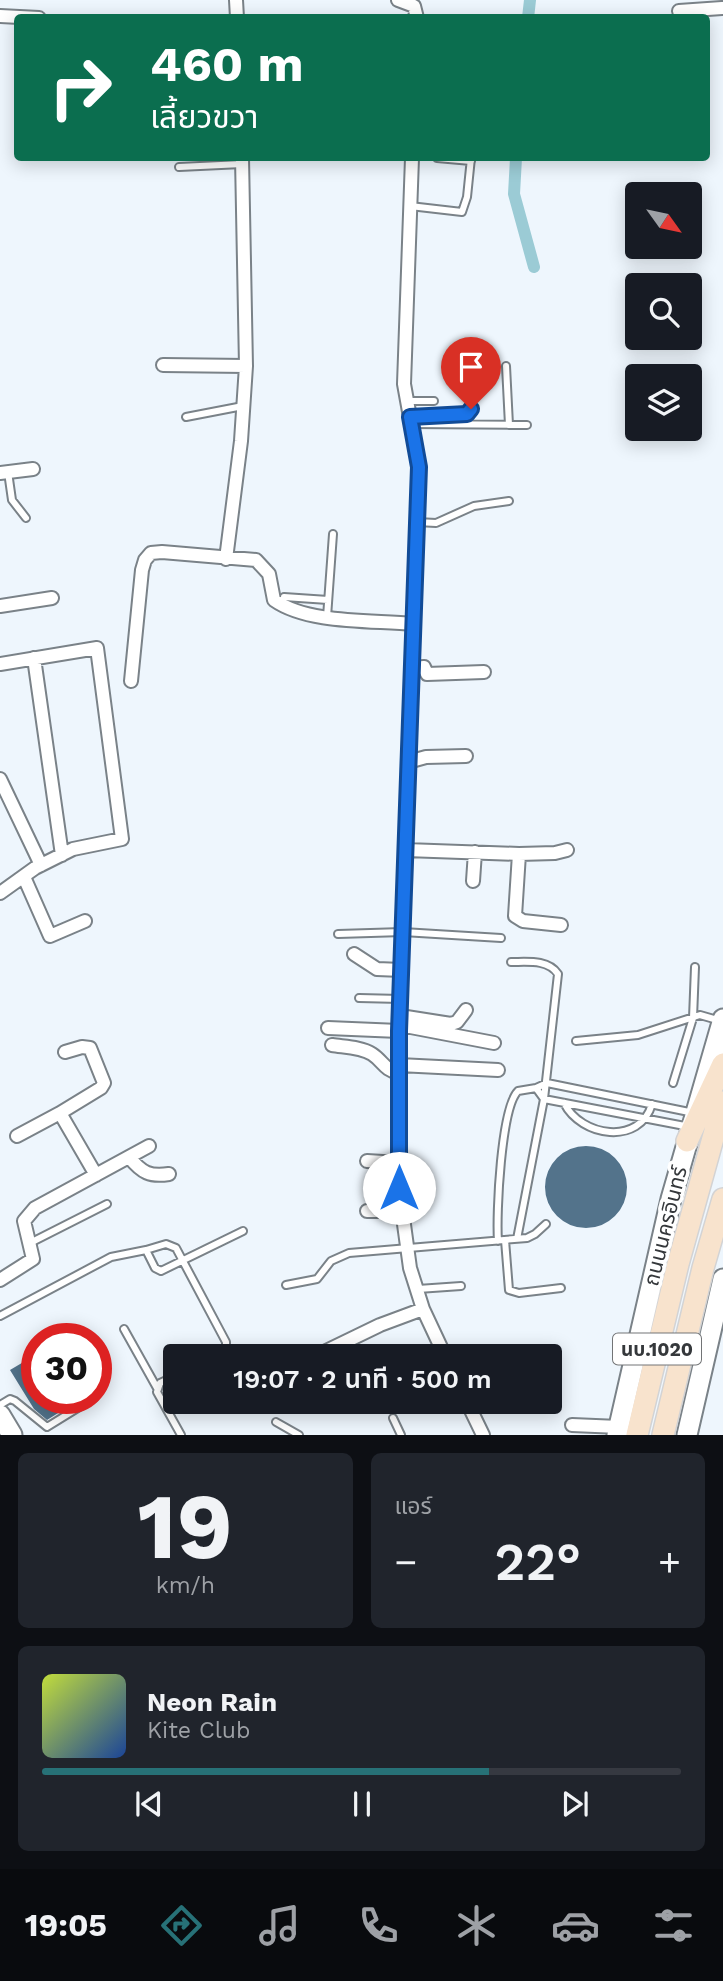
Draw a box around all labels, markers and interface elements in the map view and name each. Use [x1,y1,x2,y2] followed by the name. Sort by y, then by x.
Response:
[150,35,304,93] text: 460 m
[35,42,126,133] icon: right
[150,98,258,136] text: เลี้ยวขวา
[625,182,702,259] north arrow
[625,182,702,441] map controls
[625,273,702,350] button: search
[441,337,501,409] pin
[452,348,490,386] icon: arrive
[625,364,702,441] button: layers
[362,1151,436,1225] position arrow
[638,1163,692,1288] street label: ถนนนครอินทร์
[21,1323,112,1414] speed limit sign: 30
[613,1334,701,1364] road number: นบ.1020
[233,1364,492,1394] text: 19:07 · 2 นาที · 500 m
[138,1473,233,1580] text: 19
[395,1493,432,1520] text: แอร์
[494,1532,581,1593] text: 22°
[395,1540,417,1584] text: −
[658,1540,681,1584] text: +
[156,1572,215,1599] text: km/h
[147,1687,277,1717] text: Neon Rain
[147,1717,250,1744] text: Kite Club
[130,1785,168,1823] icon: previous
[343,1785,381,1823] icon: pause
[556,1785,594,1823] icon: next
[157,1901,206,1950] icon: directions
[255,1901,304,1950] icon: music
[354,1901,403,1950] icon: phone
[452,1901,501,1950] icon: climate
[551,1901,600,1950] icon: car
[649,1901,698,1950] icon: filters
[25,1906,107,1944] text: 19:05

